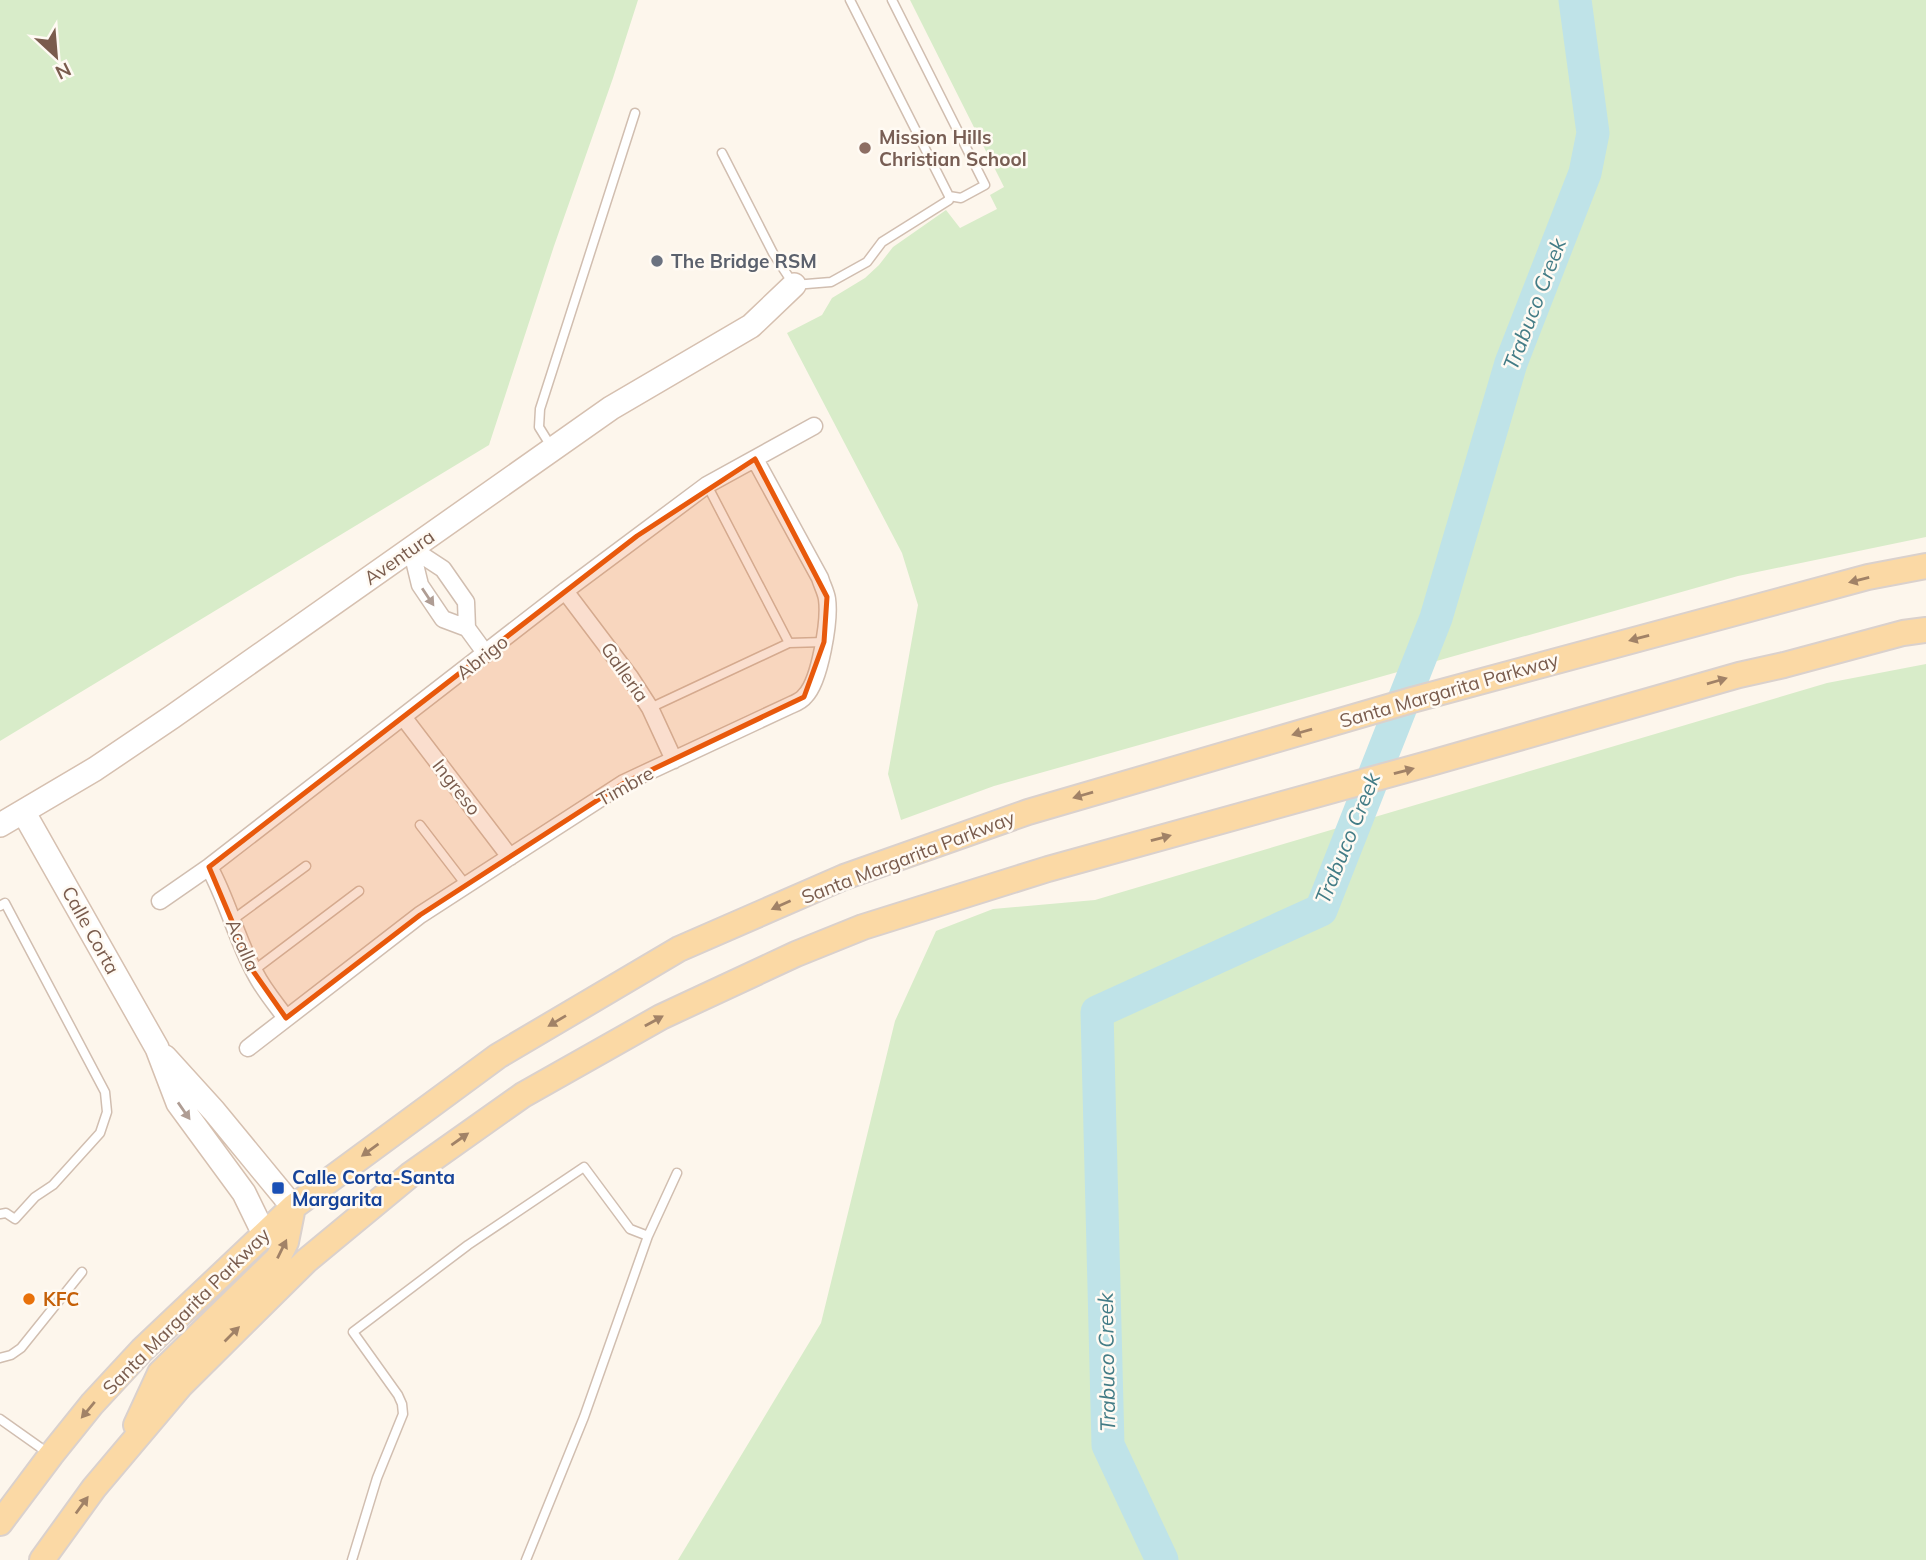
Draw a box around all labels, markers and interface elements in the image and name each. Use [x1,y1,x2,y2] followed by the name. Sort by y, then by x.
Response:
[21,21,91,91] north arrow
[52,57,75,85] text: N
[879,125,1027,171] place label: Mission Hills Christian School
[857,140,873,156] marker: Mission Hills Christian School
[1497,233,1571,374] water label: Trabuco Creek
[671,249,817,273] place label: The Bridge RSM
[649,253,665,269] marker: The Bridge RSM
[359,524,439,590] street label: Aventura
[1848,575,1870,586] one-way arrow
[421,588,435,606] one-way arrow
[451,629,513,685] street label: Abrigo
[1628,633,1650,644] one-way arrow
[596,637,654,707] street label: Galleria
[1337,647,1561,733] street label: Santa Margarita Parkway
[1706,676,1727,686] one-way arrow
[1291,727,1312,737] one-way arrow
[428,754,486,820] street label: Ingreso
[592,761,658,811] street label: Timbre
[1393,765,1415,776] one-way arrow
[1309,768,1386,907] water label: Trabuco Creek
[1073,791,1094,801] one-way arrow
[798,805,1018,909] street label: Santa Margarita Parkway
[1150,832,1172,843] one-way arrow
[57,882,125,978] street label: Calle Corta
[770,900,791,911] one-way arrow
[221,915,265,975] street label: Acalla
[548,1015,567,1027] one-way arrow
[645,1015,664,1027] one-way arrow
[177,1102,191,1120] one-way arrow
[451,1132,469,1146] one-way arrow
[361,1143,379,1157] one-way arrow
[292,1165,455,1211] place label: Calle Corta-Santa Margarita
[270,1180,286,1196] marker: Calle Corta-Santa Margarita
[97,1222,275,1400] street label: Santa Margarita Parkway
[276,1239,287,1259] one-way arrow
[43,1287,79,1311] place label: KFC
[21,1291,37,1307] marker: KFC
[1092,1291,1120,1432] water label: Trabuco Creek
[223,1327,240,1343] one-way arrow
[81,1401,96,1418] one-way arrow
[74,1496,89,1514] one-way arrow

